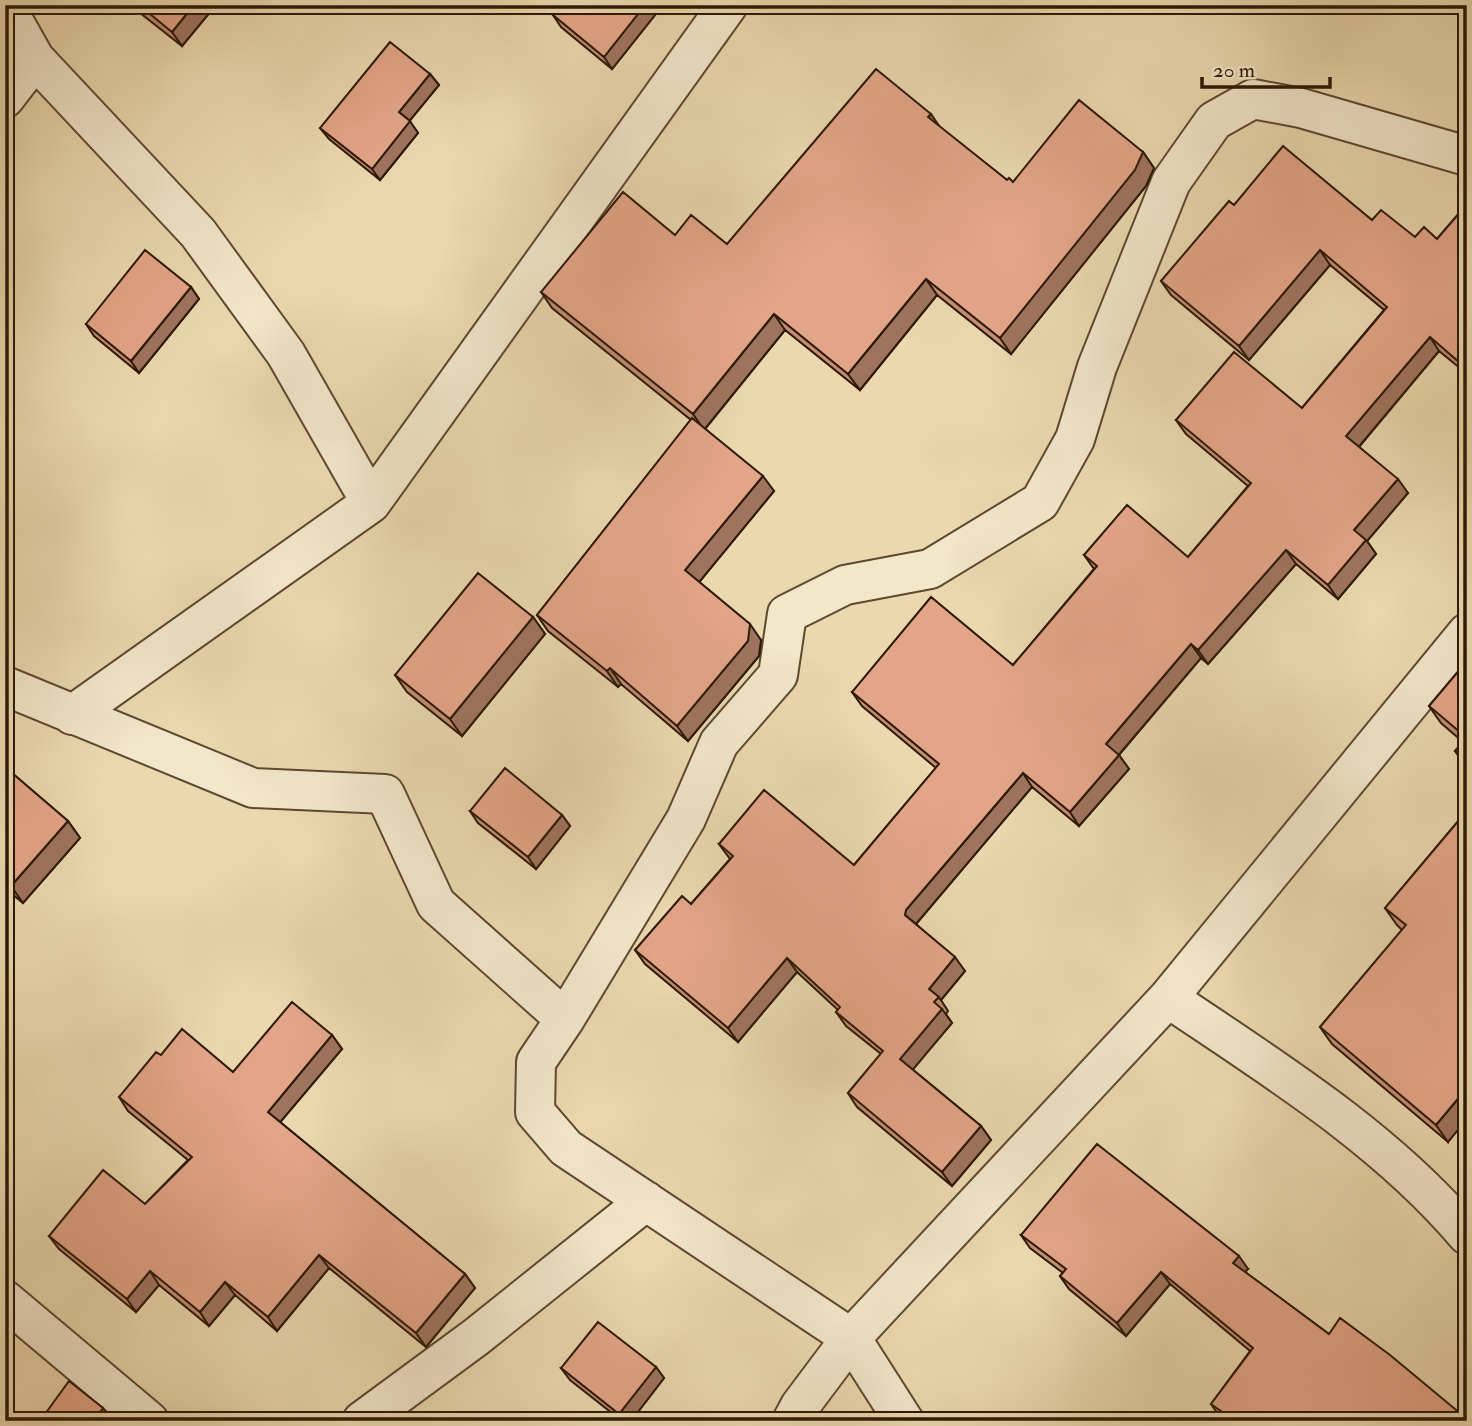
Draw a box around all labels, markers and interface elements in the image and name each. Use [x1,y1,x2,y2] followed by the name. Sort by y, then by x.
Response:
[1202,46,1330,90] scale bar
[1213,57,1255,84] text: 20 m

